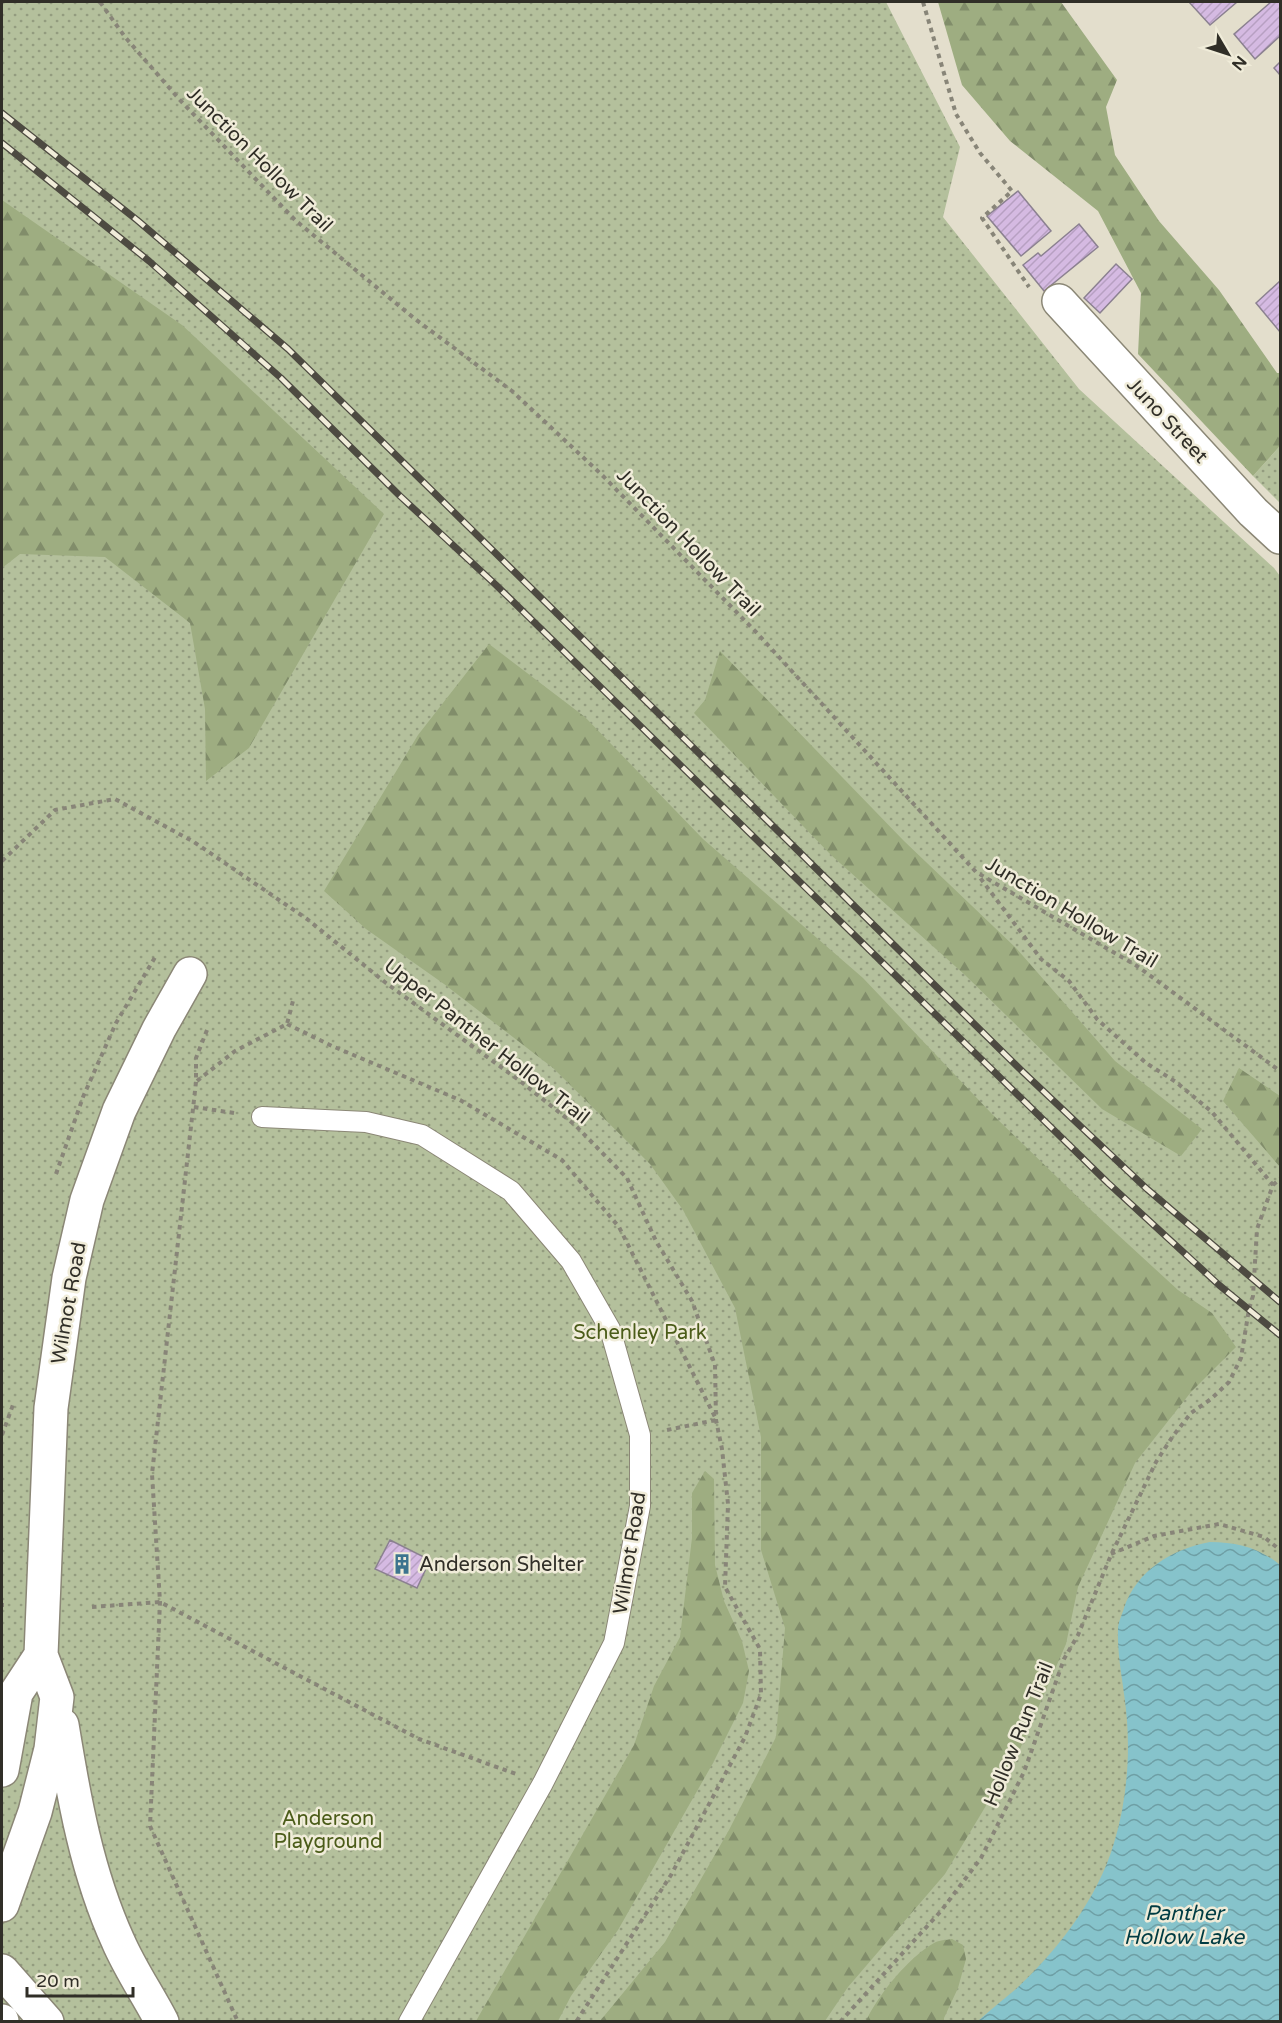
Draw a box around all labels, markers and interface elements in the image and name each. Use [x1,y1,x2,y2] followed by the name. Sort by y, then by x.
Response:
[1198,24,1258,84] north arrow
[1227,52,1251,74] text: N
[181,82,337,238] street label: Junction Hollow Trail
[1122,373,1213,469] street label: Juno Street
[611,464,765,622] street label: Junction Hollow Trail
[981,852,1162,974] street label: Junction Hollow Trail
[379,954,594,1129] street label: Upper Panther Hollow Trail
[46,1240,92,1366] street label: Wilmot Road
[573,1321,707,1345] park label: Schenley Park
[608,1490,652,1616] street label: Wilmot Road
[390,1552,414,1576] building icon: Anderson Shelter
[419,1553,584,1577] place label: Anderson Shelter
[979,1659,1059,1810] street label: Hollow Run Trail
[273,1807,383,1854] park label: Anderson Playground
[1124,1901,1245,1950] water label: Panther Hollow Lake
[27,1960,134,1998] scale bar
[36,1970,80,1992] text: 20 m

